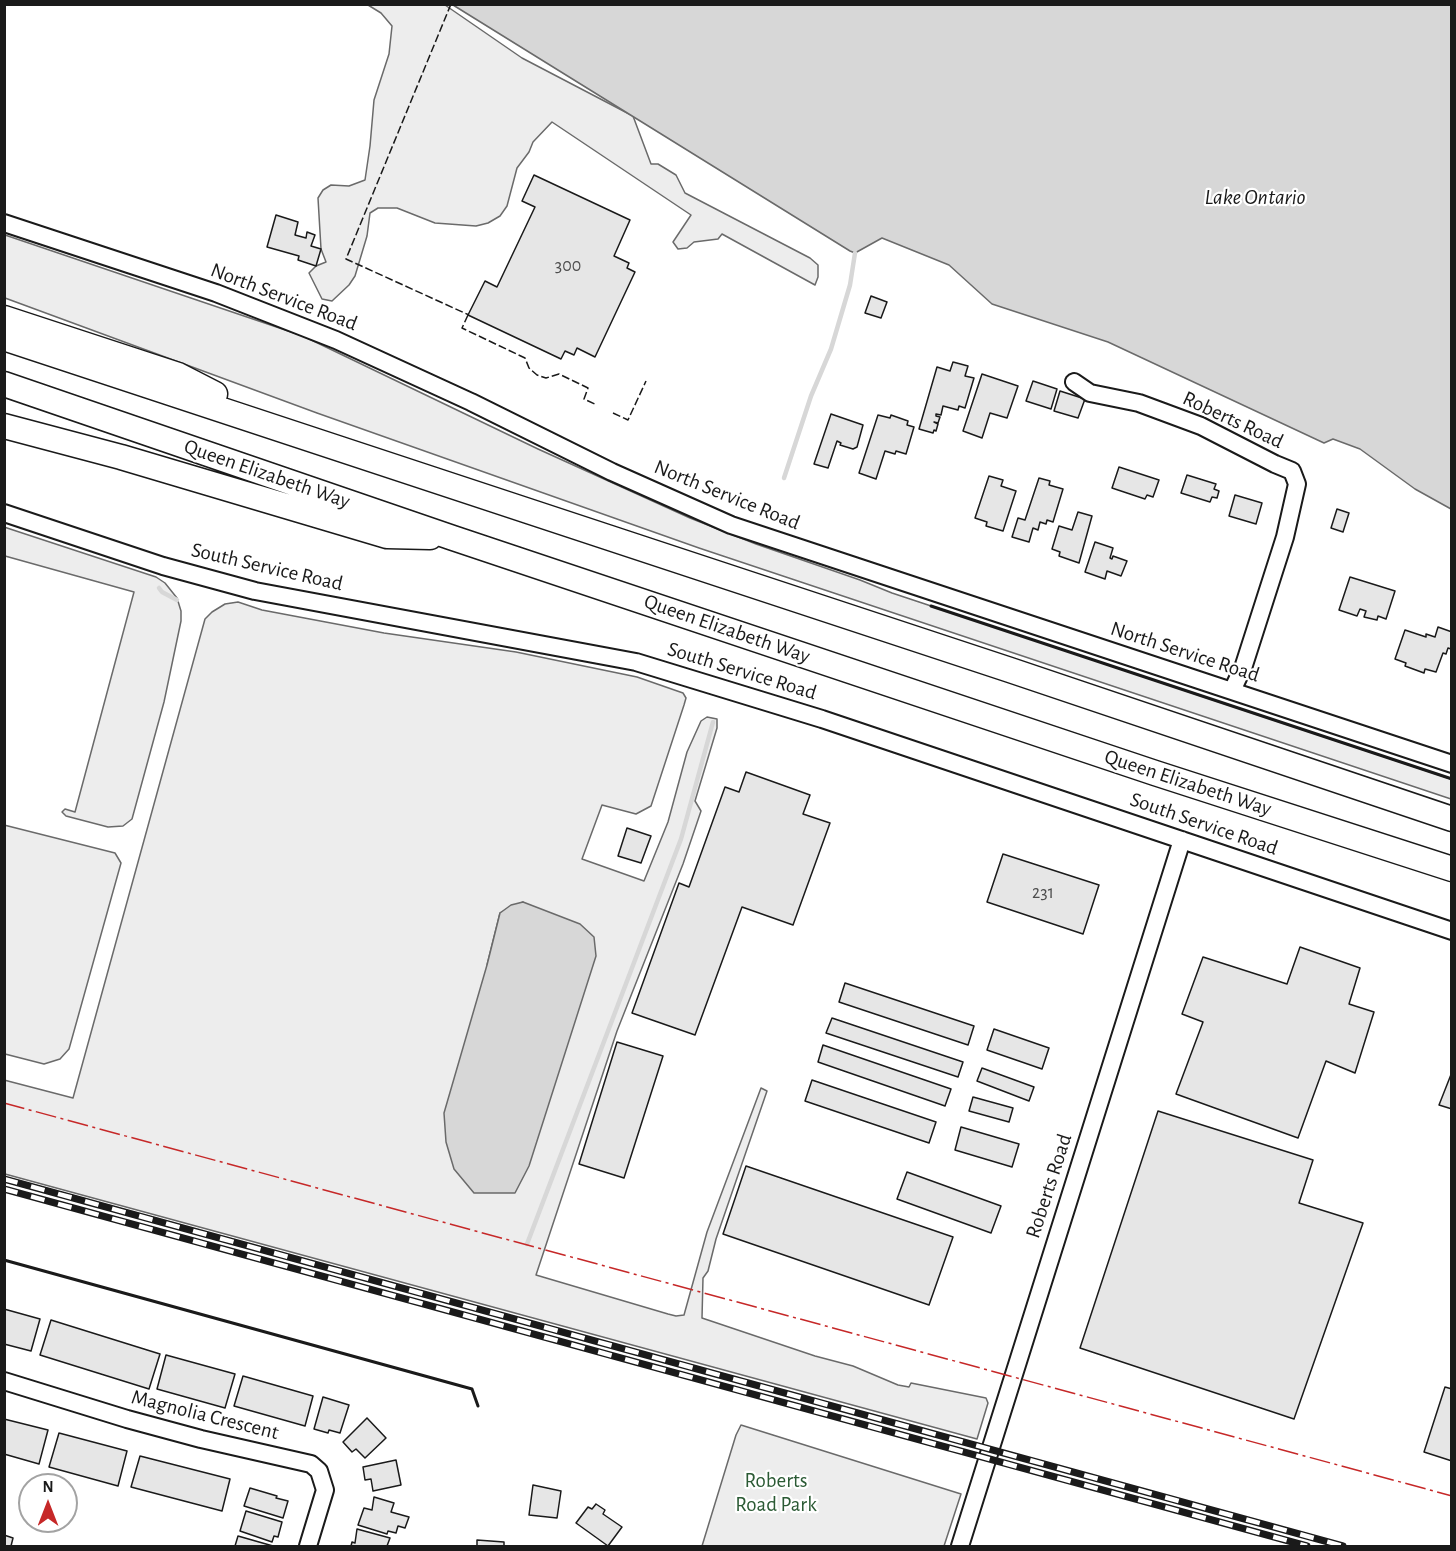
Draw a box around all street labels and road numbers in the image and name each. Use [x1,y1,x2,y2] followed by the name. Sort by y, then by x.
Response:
[207,257,361,337] street label: North Service Road
[1179,386,1287,454] street label: Roberts Road
[181,434,353,514] street label: Queen Elizabeth Way
[650,454,804,536] street label: North Service Road
[189,537,345,597] street label: South Service Road
[641,589,813,669] street label: Queen Elizabeth Way
[1107,616,1263,688] street label: North Service Road
[664,636,820,706] street label: South Service Road
[1101,744,1275,822] street label: Queen Elizabeth Way
[1127,787,1281,861] street label: South Service Road
[1020,1131,1078,1241] street label: Roberts Road
[129,1385,281,1445] street label: Magnolia Crescent

